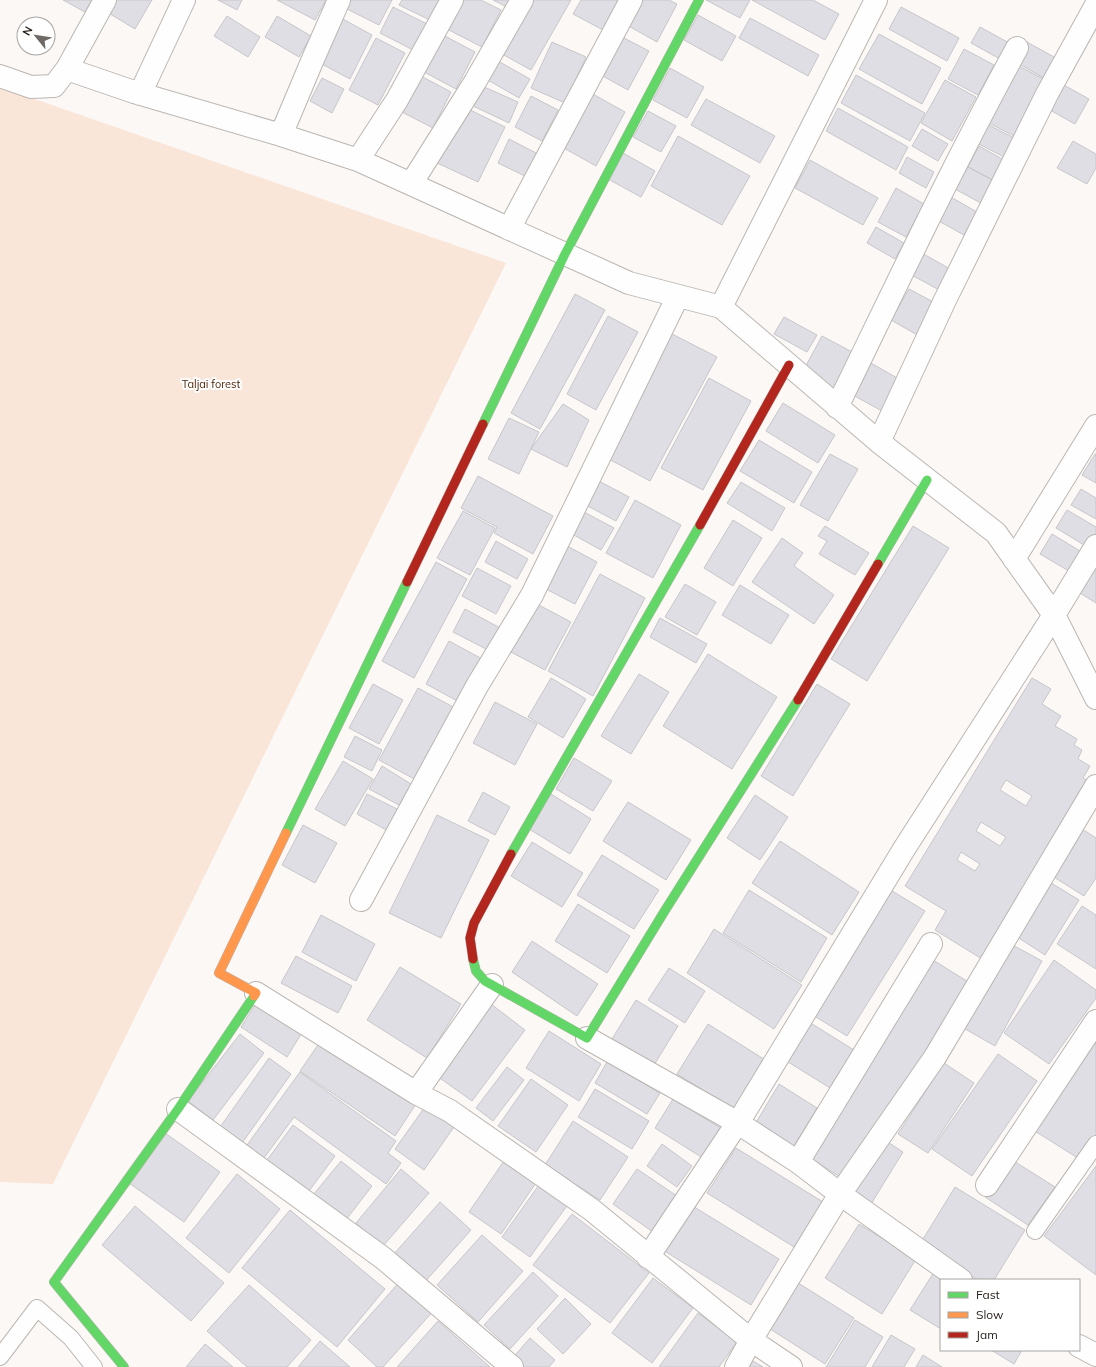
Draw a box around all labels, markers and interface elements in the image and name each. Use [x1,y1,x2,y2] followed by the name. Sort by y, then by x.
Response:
[16,16,56,56] north arrow
[19,24,35,38] text: N
[182,377,241,391] park label: Taljai forest
[940,1279,1080,1351] legend
[976,1287,1000,1302] text: Fast
[976,1307,1004,1322] text: Slow
[976,1327,998,1342] text: Jam

